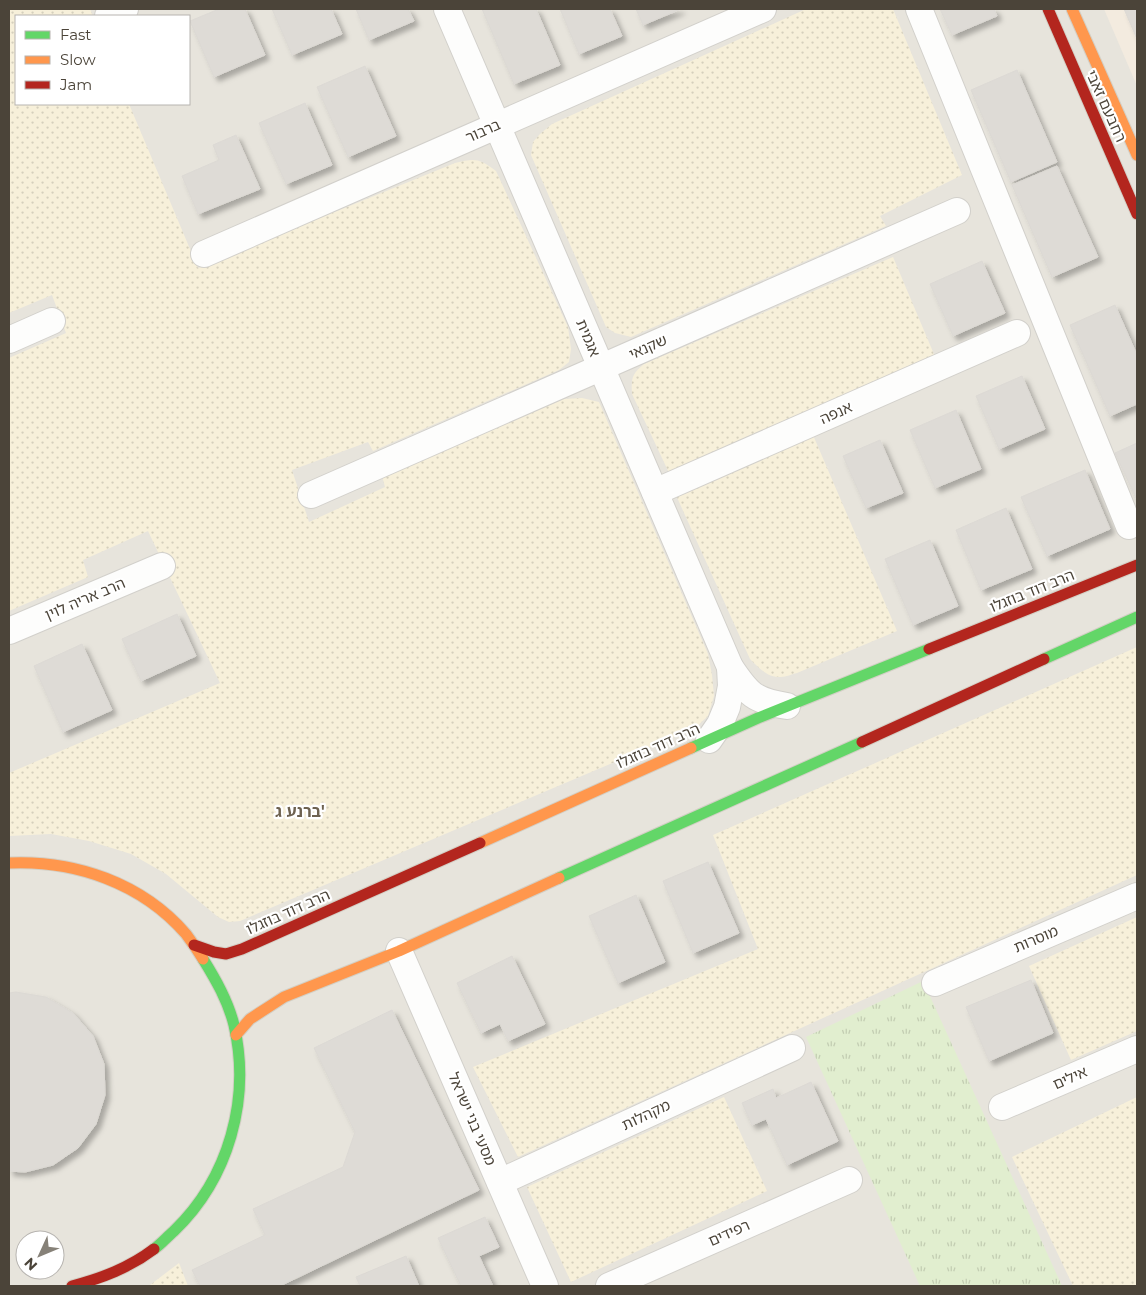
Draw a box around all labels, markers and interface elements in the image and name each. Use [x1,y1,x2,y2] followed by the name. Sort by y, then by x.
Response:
[15,15,190,105] legend
[60,25,91,44] text: Fast
[60,50,96,69] text: Slow
[1082,67,1131,145] street label: רחבעם זאבי
[59,75,92,94] text: Jam
[462,114,504,147] street label: ברבור
[572,316,605,359] street label: אגמית
[626,330,670,363] street label: שקנאי
[817,397,855,428] street label: אנפה
[987,565,1077,616] street label: הרב דוד בוזגלו
[42,573,128,624] street label: הרב אריה לוין
[613,719,703,772] street label: הרב דוד בוזגלו
[275,802,325,821] district label: ברנע ג'
[243,885,333,938] street label: הרב דוד בוזגלו
[1011,921,1061,956] street label: מוסרות
[1050,1062,1090,1093] street label: אילים
[444,1069,501,1168] street label: מסעי בני ישראל
[619,1095,673,1134] street label: מקהלות
[705,1215,753,1250] street label: רפידים
[15,1230,65,1280] north arrow
[20,1254,41,1274] text: N

